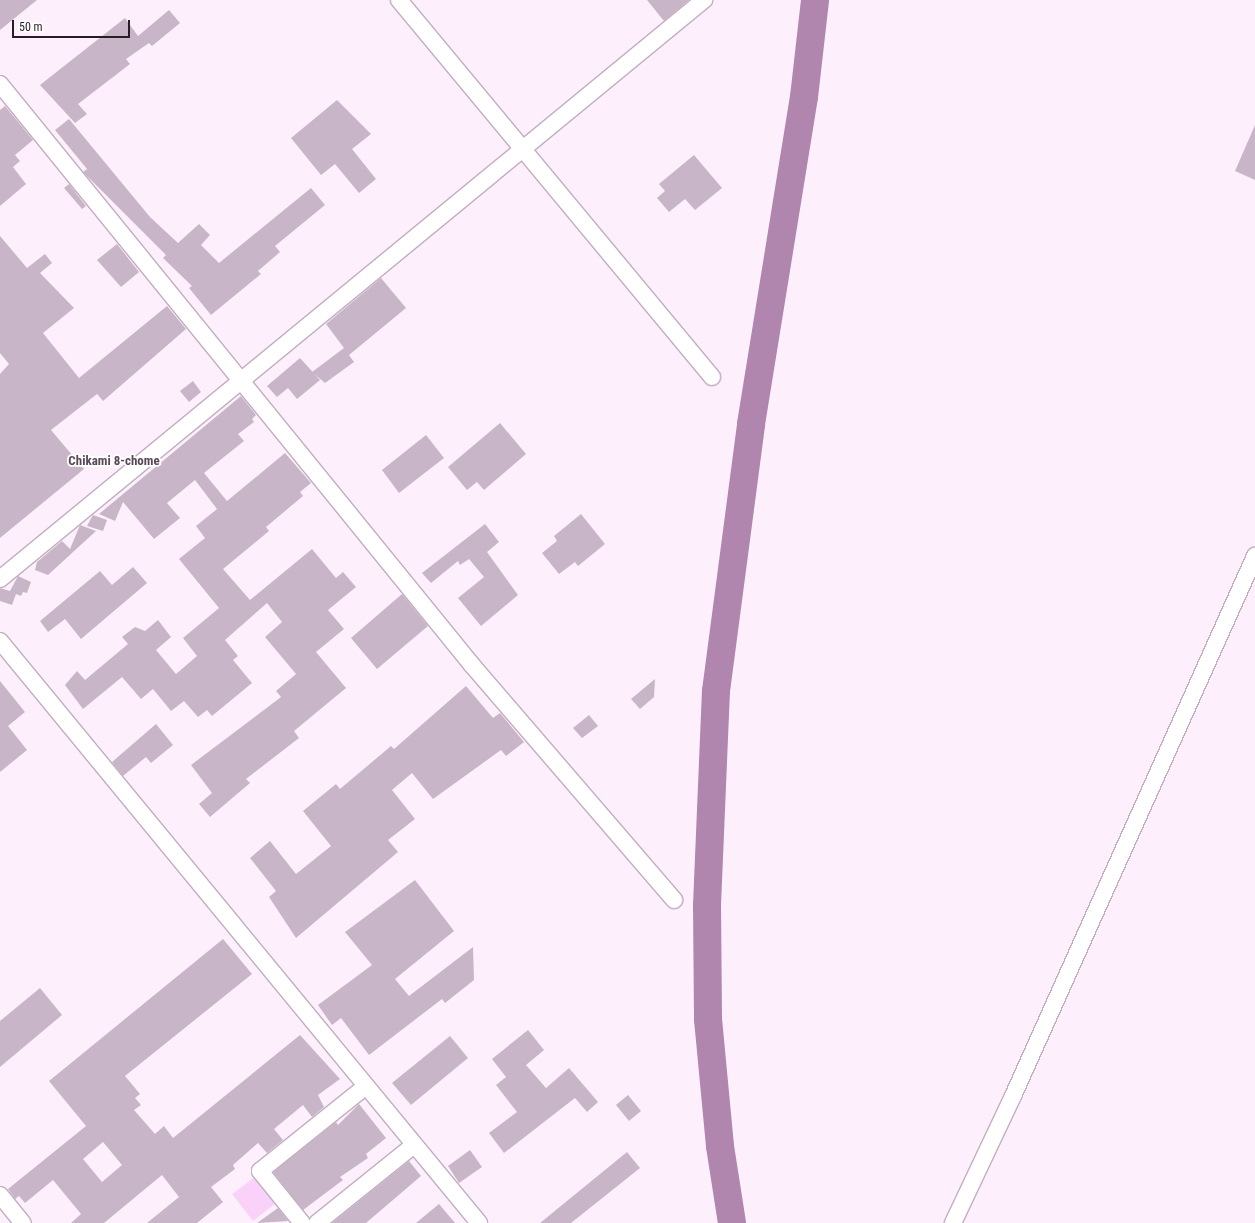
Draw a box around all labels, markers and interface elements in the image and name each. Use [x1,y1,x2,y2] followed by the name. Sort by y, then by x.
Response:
[14,12,132,38] scale bar
[19,20,43,34] text: 50 m
[68,453,160,469] district label: Chikami 8-chome

